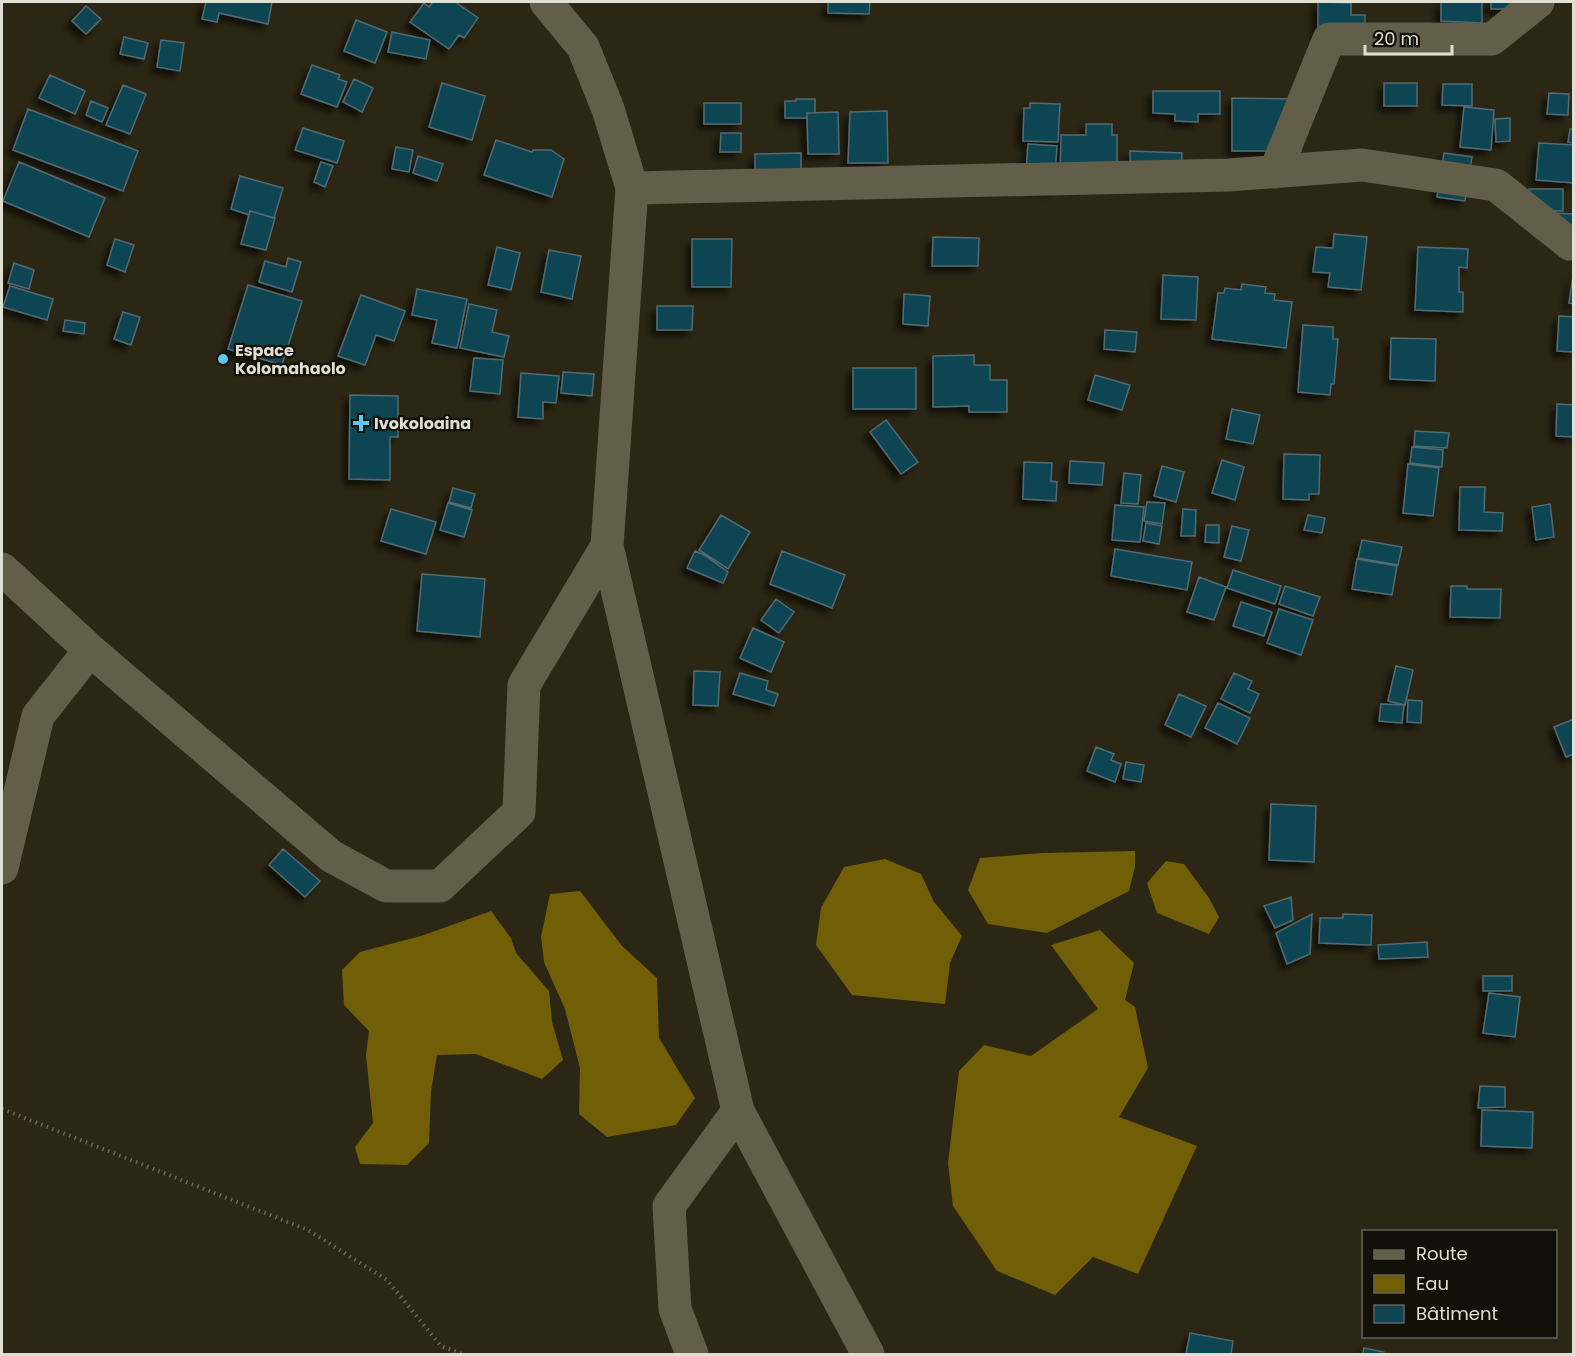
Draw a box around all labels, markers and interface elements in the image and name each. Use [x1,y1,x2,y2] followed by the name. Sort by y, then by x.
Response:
[1365,18,1452,56] scale bar
[1374,26,1419,51] text: 20 m
[235,339,346,380] place label: Espace Kolomahaolo
[216,352,230,366] marker: Espace Kolomahaolo
[374,412,471,435] place label: Ivokoloaina
[352,414,370,432] marker: Ivokoloaina
[1362,1230,1557,1338] legend
[1416,1241,1468,1266] text: Route
[1416,1271,1449,1296] text: Eau
[1416,1301,1498,1326] text: Bâtiment

